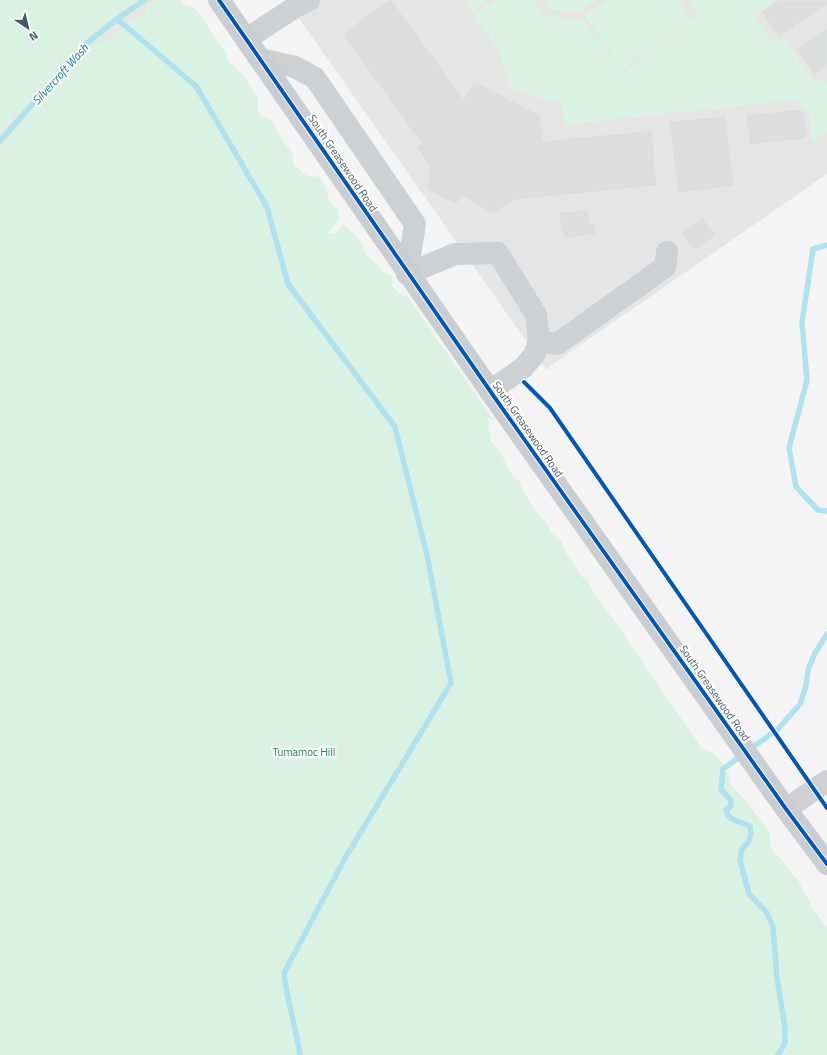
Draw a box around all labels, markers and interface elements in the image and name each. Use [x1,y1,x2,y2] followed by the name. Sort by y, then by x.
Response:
[8,8,48,48] north arrow
[26,27,41,45] text: N
[27,38,93,109] water label: Silvercroft Wash
[305,111,382,215] street label: South Greasewood Road
[489,378,567,480] street label: South Greasewood Road
[676,642,754,744] street label: South Greasewood Road
[273,744,335,760] park label: Tumamoc Hill

